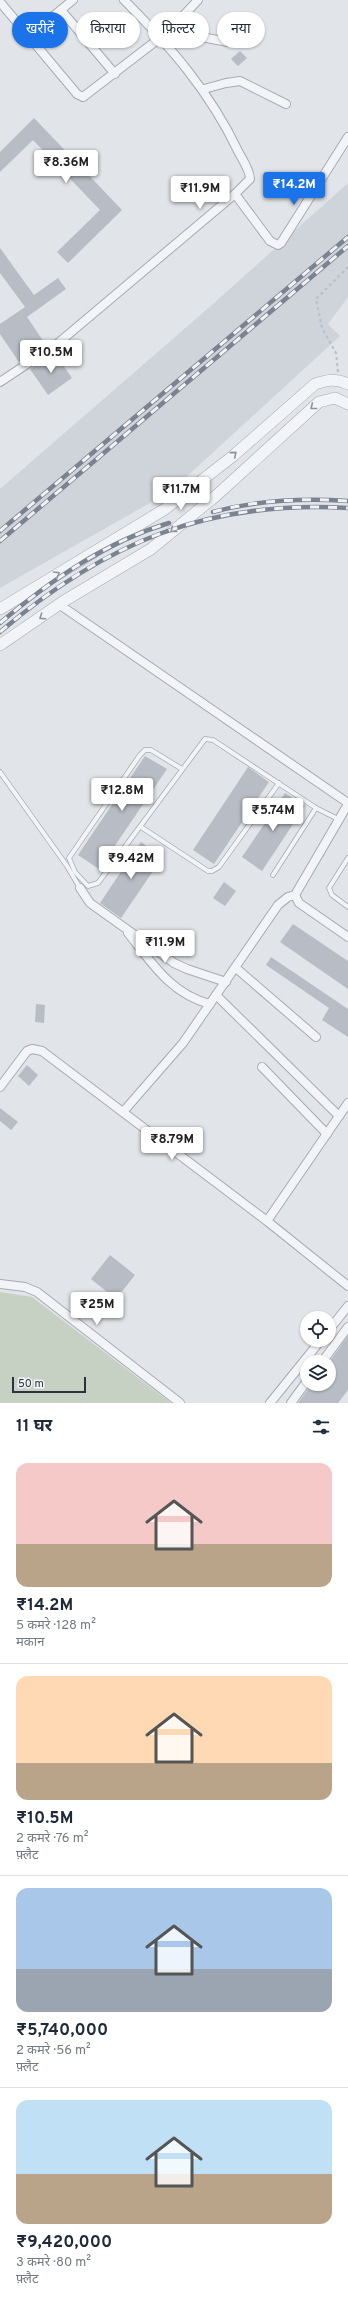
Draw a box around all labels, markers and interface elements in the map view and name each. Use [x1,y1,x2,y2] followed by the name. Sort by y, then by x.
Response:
[12,12,68,48] chip: खरीदें
[76,12,140,48] chip: किराया
[148,12,209,48] chip: फ़िल्टर
[217,12,265,48] chip: नया
[33,150,99,184] pin: ₹8.36M
[43,155,89,171] text: ₹8.36M
[261,172,327,206] pin: ₹14.2M
[167,176,233,210] pin: ₹11.9M
[272,177,316,193] text: ₹14.2M
[180,181,220,197] text: ₹11.9M
[18,340,84,374] pin: ₹10.5M
[29,345,73,361] text: ₹10.5M
[310,402,317,409] one-way arrow
[229,452,237,459] one-way arrow
[148,477,214,511] pin: ₹11.7M
[162,482,200,498] text: ₹11.7M
[171,526,178,533] one-way arrow
[53,571,60,578] one-way arrow
[39,612,46,619] one-way arrow
[89,778,155,812] pin: ₹12.8M
[100,783,144,799] text: ₹12.8M
[240,798,306,832] pin: ₹5.74M
[251,803,295,819] text: ₹5.74M
[98,846,164,880] pin: ₹9.42M
[108,851,154,867] text: ₹9.42M
[132,930,198,964] pin: ₹11.9M
[145,935,185,951] text: ₹11.9M
[139,1127,205,1161] pin: ₹8.79M
[150,1132,194,1148] text: ₹8.79M
[73,1292,121,1326] pin: ₹25M
[80,1297,114,1313] text: ₹25M
[300,1311,336,1391] map controls
[300,1311,336,1347] button: locate
[300,1355,336,1391] button: layers
[12,1375,86,1394] scale bar
[18,1377,44,1391] text: 50 m
[16,1416,52,1438] text: 11 घर
[310,1416,332,1438] icon: filters
[138,1489,210,1561] icon: home
[16,1595,73,1617] text: ₹14.2M
[16,1618,96,1634] text: 5 कमरे · 128 m²
[16,1635,44,1651] text: मकान
[138,1702,210,1774] icon: home
[16,1808,73,1830] text: ₹10.5M
[16,1831,88,1847] text: 2 कमरे · 76 m²
[16,1848,39,1864] text: फ़्लैट
[138,1914,210,1986] icon: home
[16,2020,108,2042] text: ₹5,740,000
[16,2043,91,2059] text: 2 कमरे · 56 m²
[16,2060,39,2076] text: फ़्लैट
[138,2126,210,2198] icon: home
[16,2232,112,2254] text: ₹9,420,000
[16,2255,91,2271] text: 3 कमरे · 80 m²
[16,2272,39,2288] text: फ़्लैट

